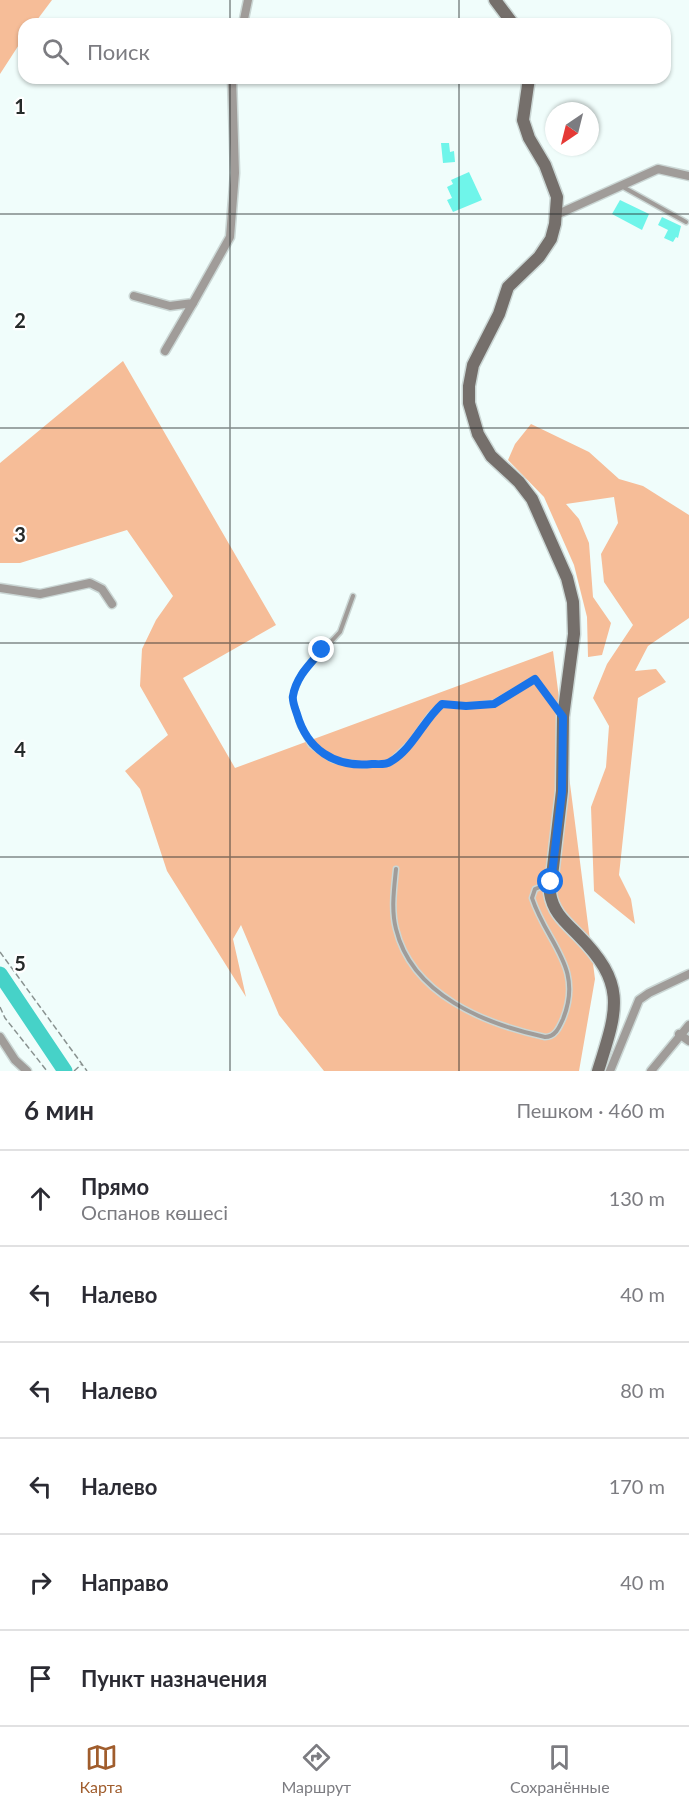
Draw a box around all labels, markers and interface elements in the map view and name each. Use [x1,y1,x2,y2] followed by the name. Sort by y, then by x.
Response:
[18,18,671,84] search box
[39,35,72,68] icon: search
[87,38,150,65] text: Поиск
[14,94,26,118] text: 1
[545,102,599,156] north arrow
[14,308,26,332] text: 2
[14,522,26,546] text: 3
[308,636,334,662] route end
[14,737,26,761] text: 4
[537,868,563,894] route start
[14,951,26,975] text: 5
[24,1094,94,1126] text: 6 мин
[516,1098,665,1122] text: Пешком · 460 m
[81,1173,149,1200] text: Прямо
[24,1182,57,1215] icon: ahead
[609,1186,665,1210] text: 130 m
[81,1200,228,1224] text: Оспанов көшесі
[24,1278,57,1311] icon: left
[81,1281,157,1308] text: Налево
[620,1282,665,1306] text: 40 m
[24,1374,57,1407] icon: left
[81,1377,157,1404] text: Налево
[620,1378,665,1402] text: 80 m
[24,1470,57,1503] icon: left
[81,1473,157,1500] text: Налево
[609,1474,665,1498] text: 170 m
[24,1566,57,1599] icon: right
[81,1569,169,1596] text: Направо
[620,1570,665,1594] text: 40 m
[24,1662,57,1695] icon: arrive
[81,1665,267,1692] text: Пункт назначения
[79,1741,123,1796] tab: Карта
[281,1741,351,1796] tab: Маршрут
[510,1741,610,1796] tab: Сохранённые

